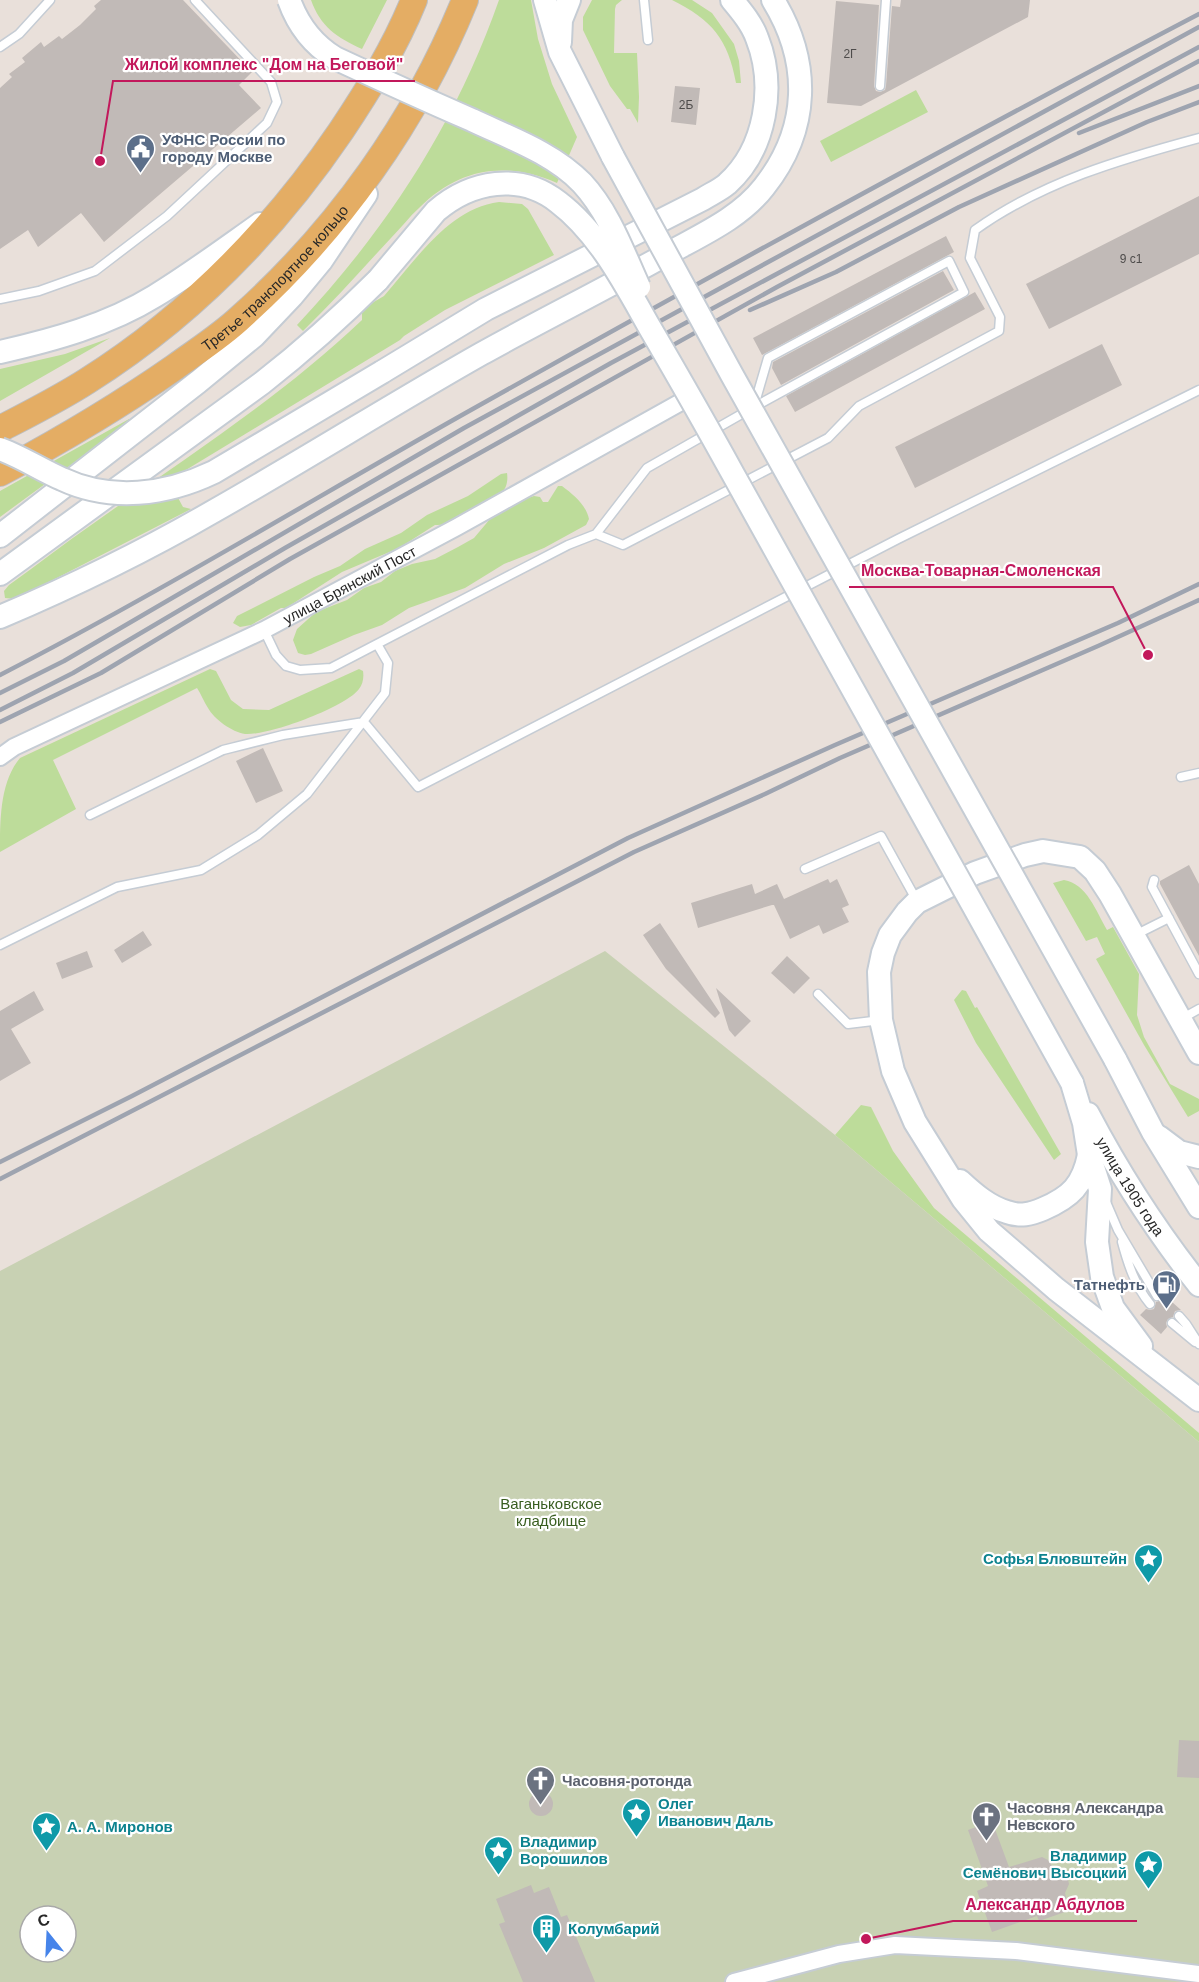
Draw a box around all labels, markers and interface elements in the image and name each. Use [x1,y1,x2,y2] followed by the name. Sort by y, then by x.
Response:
[113,47,415,81] callout: Жилой комплекс "Дом на Беговой"
[843,47,857,61] house number: 2Г
[124,56,403,73] text: Жилой комплекс "Дом на Беговой"
[679,98,693,112] house number: 2Б
[162,131,286,165] place label: УФНС России по городу Москве
[125,132,157,174] public building icon: УФНС России по городу Москве
[198,202,351,354] street label: Третье транспортное кольцо
[1120,252,1143,266] house number: 9 с1
[280,542,419,627] street label: улица Брянский Пост
[849,553,1113,587] callout: Москва-Товарная-Смоленская
[861,562,1101,579] text: Москва-Товарная-Смоленская
[1094,1134,1168,1239] street label: улица 1905 года
[1150,1268,1182,1310] fuel station icon: Татнефть
[1074,1276,1145,1293] place label: Татнефть
[500,1495,602,1529] park label: Ваганьковское кладбище
[1132,1542,1164,1584] place icon: Софья Блювштейн
[983,1550,1127,1567] place label: Софья Блювштейн
[525,1764,557,1806] church icon: Часовня-ротонда
[562,1772,692,1789] place label: Часовня-ротонда
[658,1795,773,1829] place label: Олег Иванович Даль
[621,1796,653,1838] place icon: Олег Иванович Даль
[1007,1799,1164,1833] place label: Часовня Александра Невского
[970,1800,1002,1842] church icon: Часовня Александра Невского
[30,1810,62,1852] place icon: А. А. Миронов
[67,1818,173,1835] place label: А. А. Миронов
[520,1833,608,1867] place label: Владимир Ворошилов
[483,1834,515,1876] place icon: Владимир Ворошилов
[963,1847,1127,1881] place label: Владимир Семёнович Высоцкий
[1132,1848,1164,1890] place icon: Владимир Семёнович Высоцкий
[953,1887,1137,1921] callout: Александр Абдулов
[965,1896,1125,1913] text: Александр Абдулов
[18,1904,78,1964] north arrow
[35,1910,52,1930] text: С
[531,1912,563,1954] building icon: Колумбарий
[568,1920,660,1937] place label: Колумбарий

